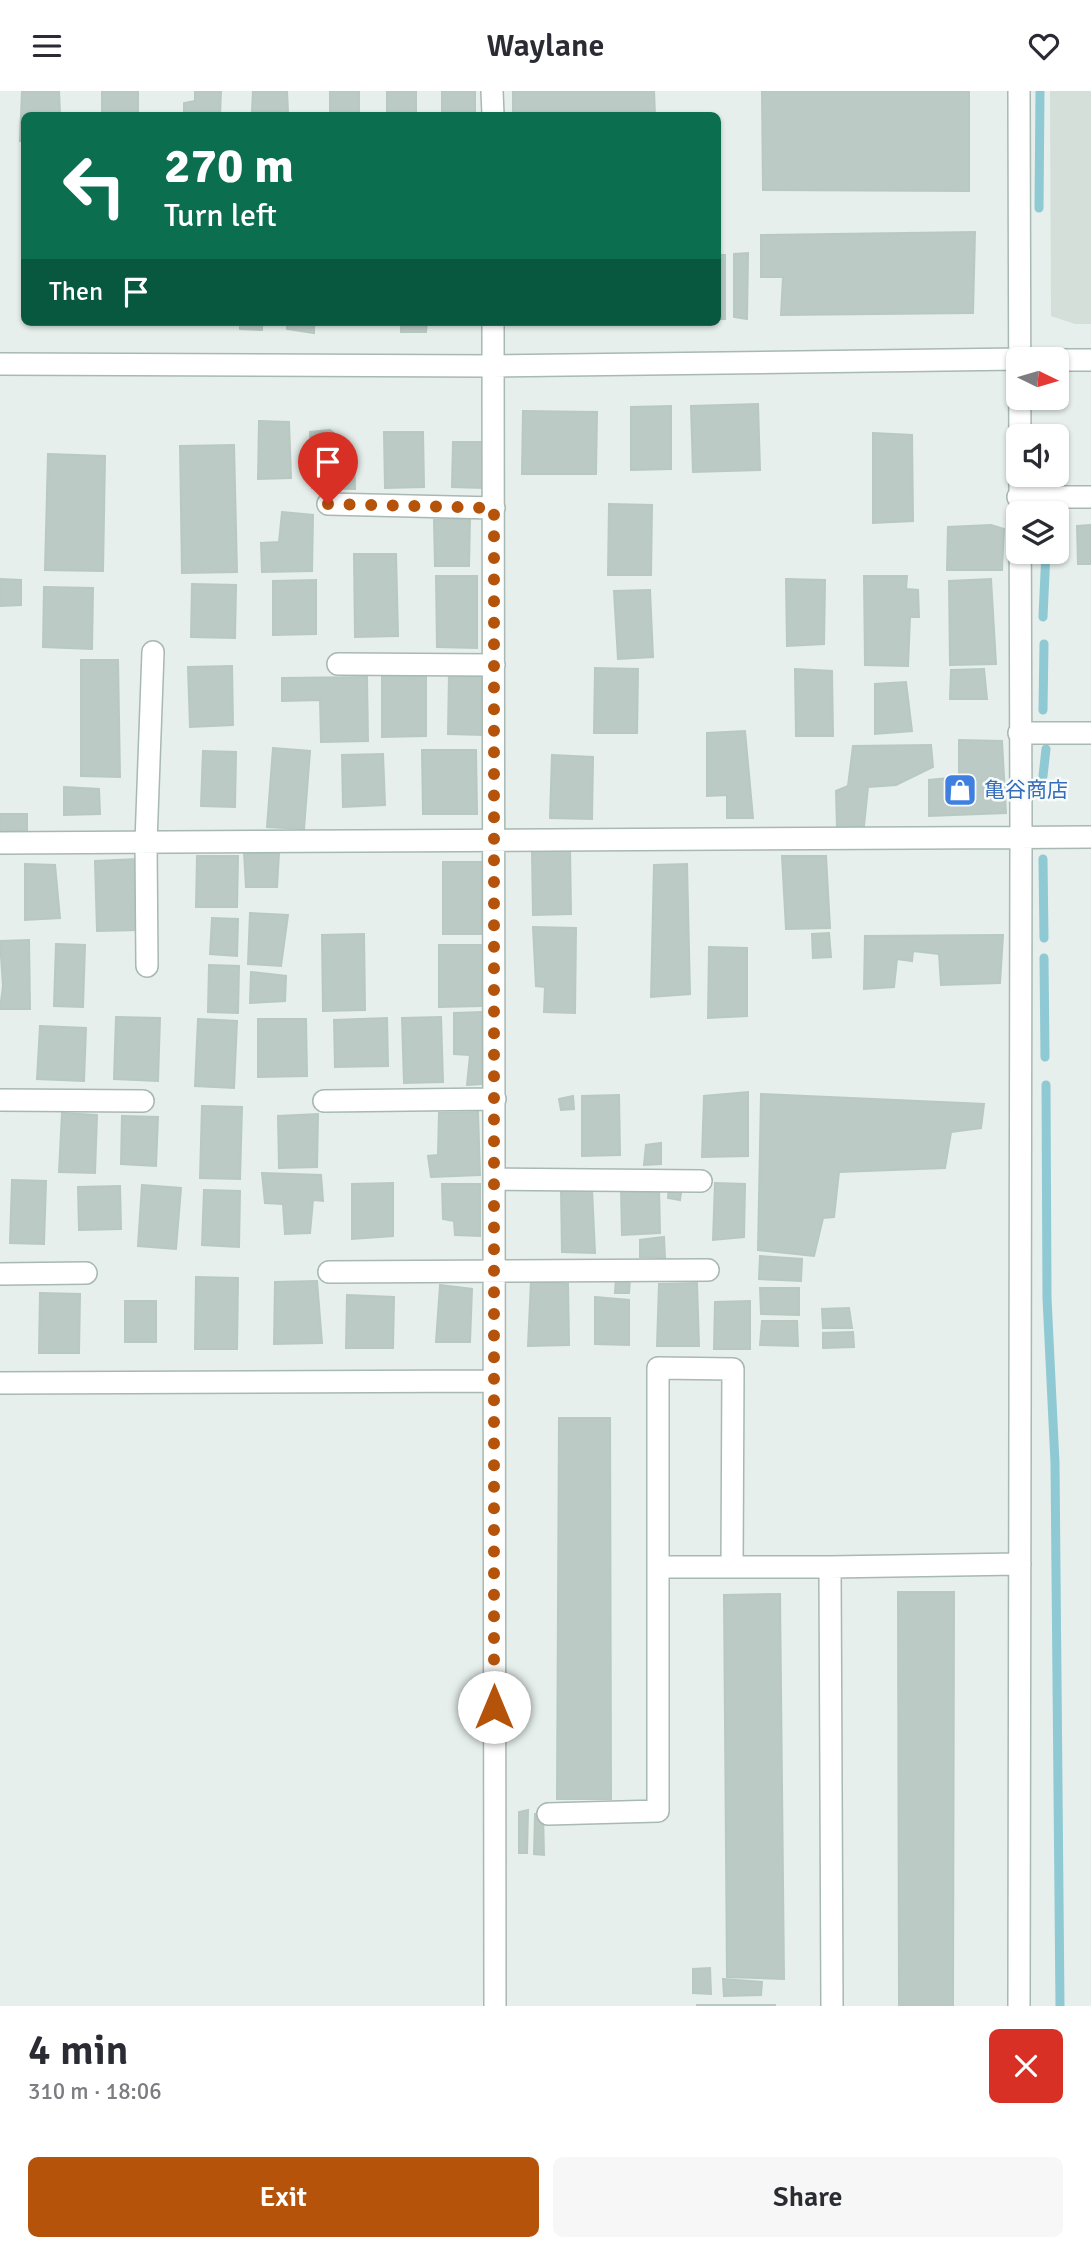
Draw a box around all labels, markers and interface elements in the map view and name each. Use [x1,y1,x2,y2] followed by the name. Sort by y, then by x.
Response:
[487,26,604,65] text: Waylane
[28,27,66,65] icon: menu
[1025,27,1063,65] icon: heart
[164,136,294,196] text: 270 m
[49,140,140,231] icon: left
[164,196,277,235] text: Turn left
[117,273,155,311] icon: arrive
[49,276,103,308] text: Then
[1006,347,1069,409] north arrow
[1006,347,1069,564] map controls
[1006,424,1069,487] button: sound
[298,432,358,504] pin
[309,443,347,481] icon: arrive
[1006,501,1069,564] button: layers
[941,771,979,809] shop icon: 亀谷商店
[984,777,1068,803] place label: 亀谷商店
[457,1670,531,1744] position arrow
[28,2025,129,2076] text: 4 min
[989,2029,1063,2103] button: close
[28,2077,162,2106] text: 310 m · 18:06
[28,2157,539,2237] button: Exit
[553,2157,1063,2237] button: Share

